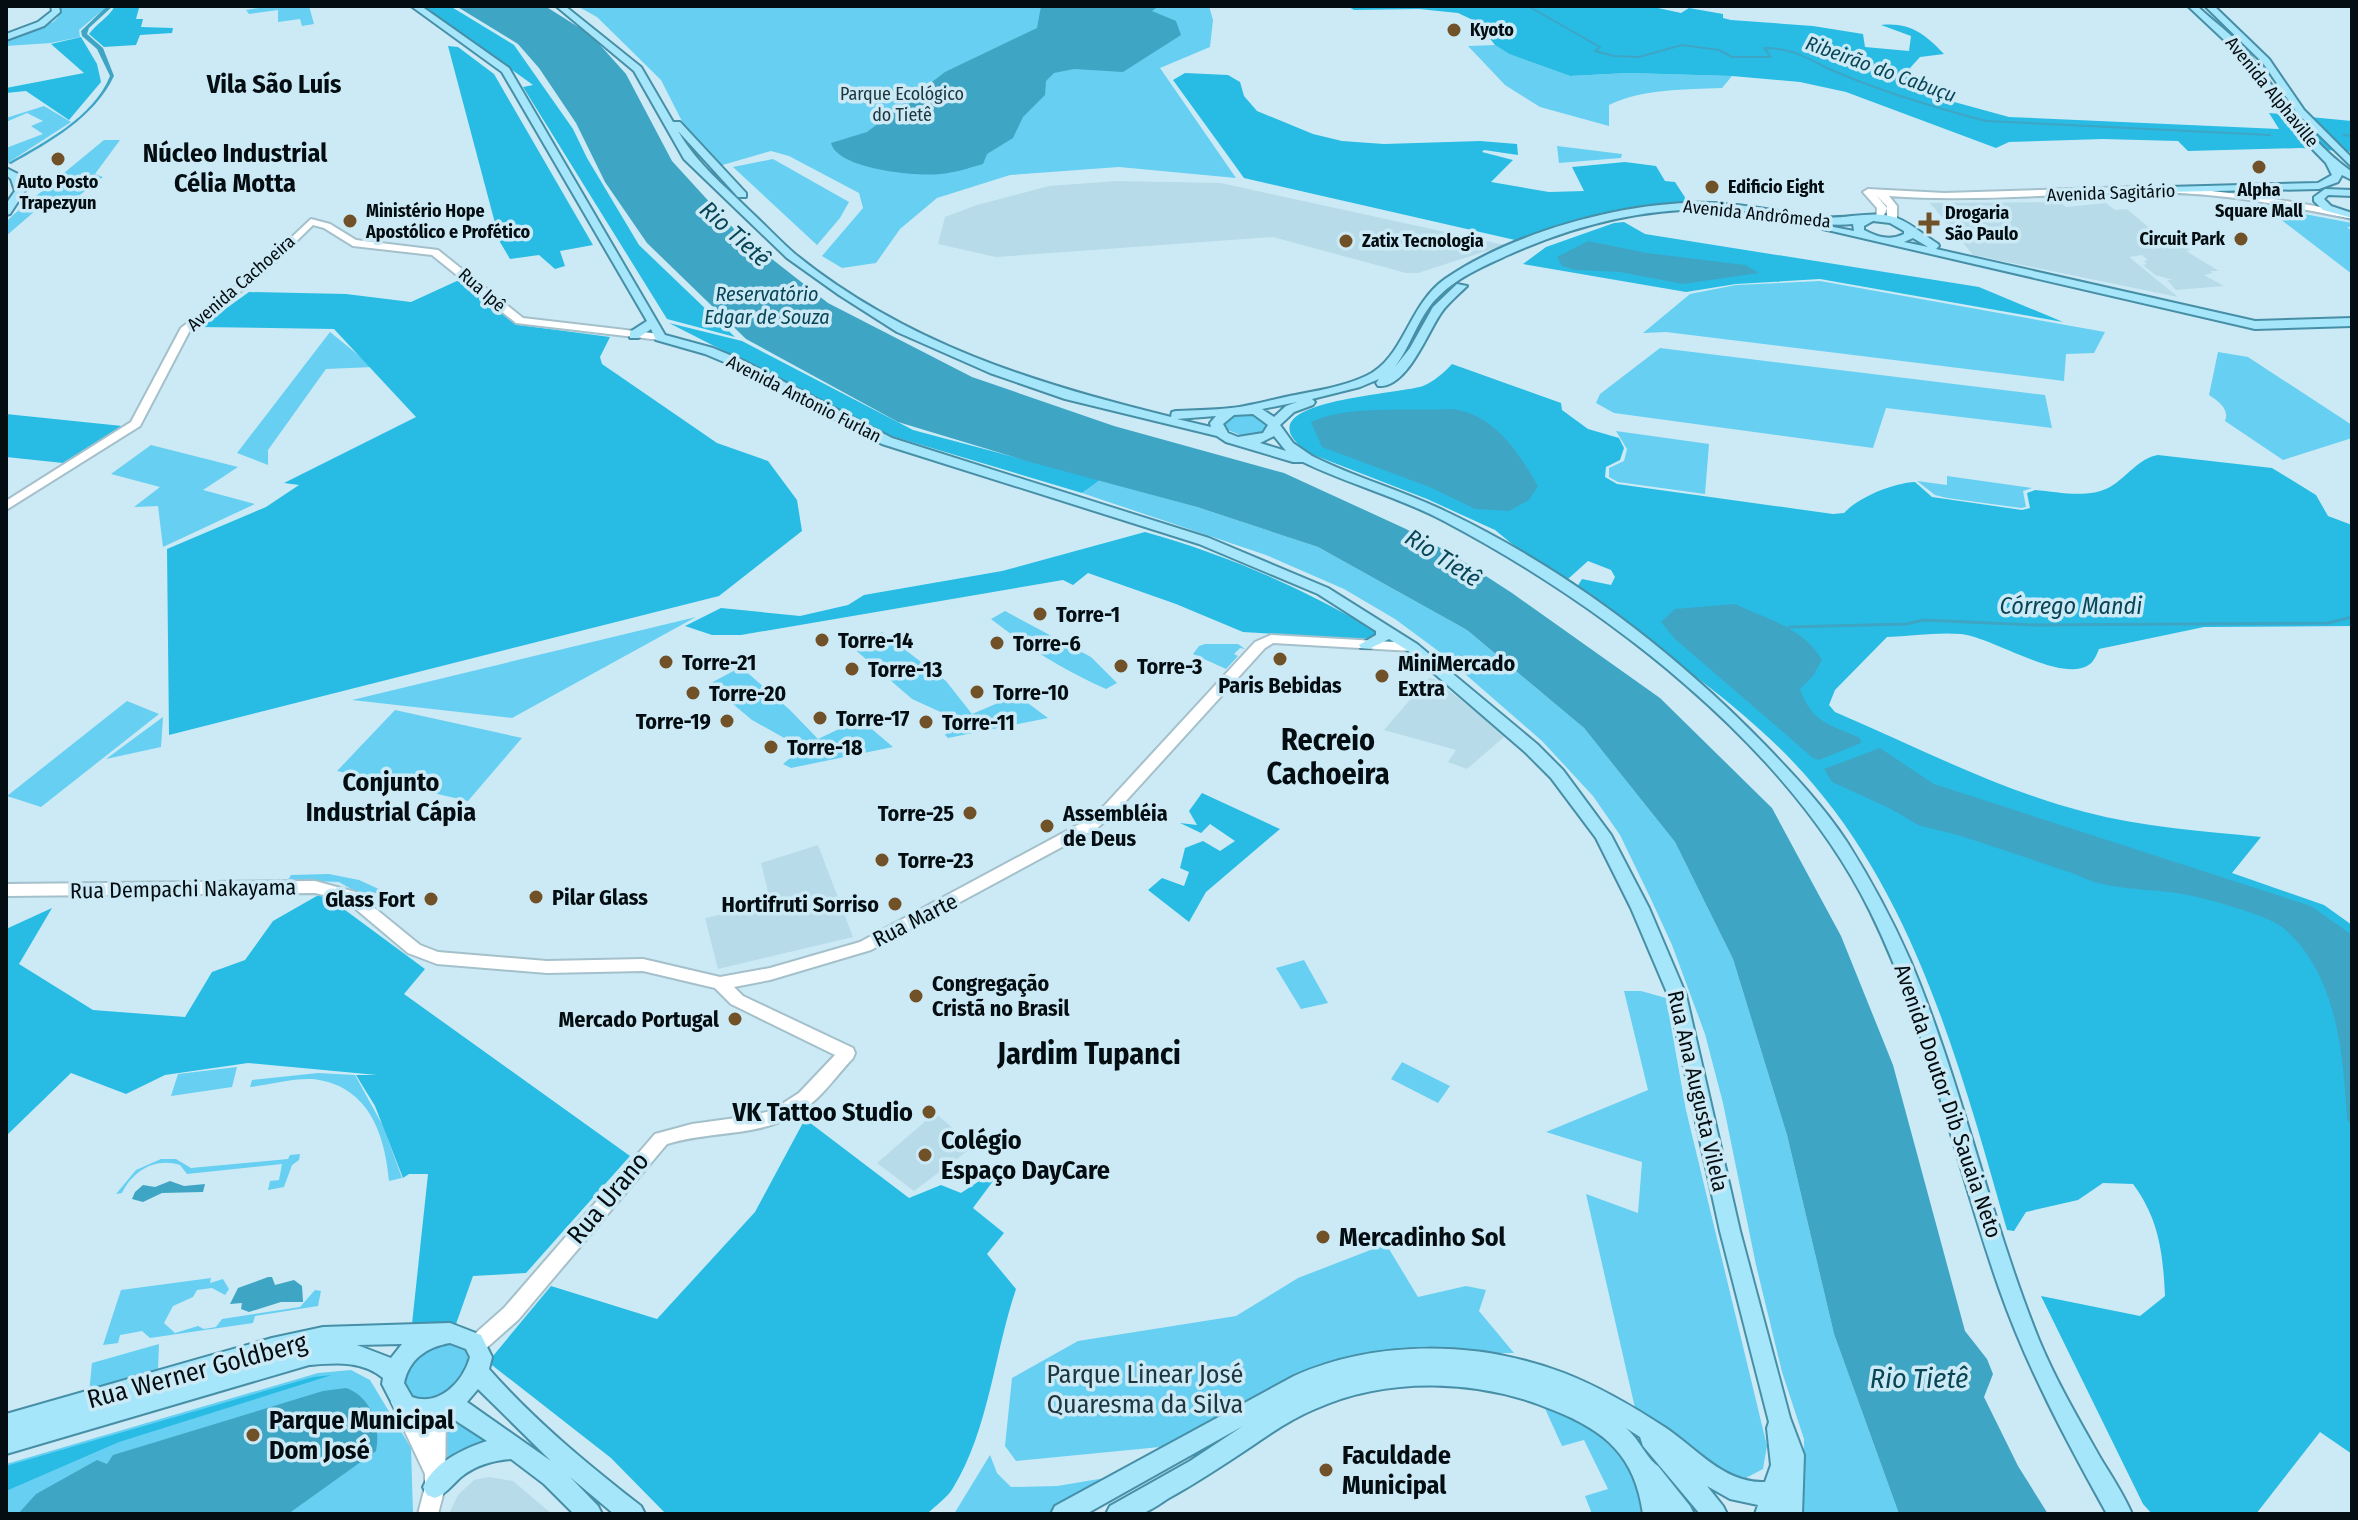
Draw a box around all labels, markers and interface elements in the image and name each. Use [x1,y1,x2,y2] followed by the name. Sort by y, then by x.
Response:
[1470,19,1514,41] place label: Kyoto
[1445,21,1463,39] marker: Kyoto
[1803,31,1959,107] water label: Ribeirão do Cabuçu
[2221,32,2323,152] street label: Avenida Alphaville
[206,69,341,100] district label: Vila São Luís
[840,83,964,126] park label: Parque Ecológico do Tietê
[143,138,328,199] district label: Núcleo Industrial Célia Motta
[49,150,67,168] marker: Auto Posto Trapezyun
[2250,158,2268,176] marker: Alpha Square Mall
[17,171,99,214] place label: Auto Posto Trapezyun
[1728,176,1825,198] place label: Edificio Eight
[1703,178,1721,196] marker: Edificio Eight
[2215,179,2303,222] place label: Alpha Square Mall
[2046,180,2176,206] street label: Avenida Sagitário
[694,195,776,273] water label: Rio Tietê
[1682,195,1832,233] street label: Avenida Andrômeda
[365,200,530,243] place label: Ministério Hope Apostólico e Profético
[1945,202,2019,245] place label: Drogaria São Paulo
[341,212,359,230] marker: Ministério Hope Apostólico e Profético
[1920,214,1938,232] marker: Drogaria São Paulo
[2139,228,2226,250] place label: Circuit Park
[183,230,299,336] street label: Avenida Cachoeira
[1362,230,1484,252] place label: Zatix Tecnologia
[2232,230,2250,248] marker: Circuit Park
[1337,232,1355,250] marker: Zatix Tecnologia
[454,264,510,317] street label: Rua Ipê
[704,282,830,329] water label: Reservatório Edgar de Souza
[723,350,885,448] street label: Avenida Antonio Furlan
[1400,523,1487,593] water label: Rio Tietê
[2000,592,2142,620] water label: Córrego Mandi
[1056,601,1120,628] place label: Torre-1
[1031,605,1049,623] marker: Torre-1
[838,627,913,654] place label: Torre-14
[1013,630,1081,657] place label: Torre-6
[813,631,831,649] marker: Torre-14
[988,634,1006,652] marker: Torre-6
[682,649,756,676] place label: Torre-21
[1271,650,1289,668] marker: Paris Bebidas
[1398,650,1515,702] place label: MiniMercado Extra
[657,653,675,671] marker: Torre-21
[1137,653,1202,680] place label: Torre-3
[868,656,942,683] place label: Torre-13
[1112,657,1130,675] marker: Torre-3
[843,660,861,678] marker: Torre-13
[1373,667,1391,685] marker: MiniMercado Extra
[1218,672,1342,699] place label: Paris Bebidas
[993,679,1069,706] place label: Torre-10
[709,680,786,707] place label: Torre-20
[968,683,986,701] marker: Torre-10
[684,684,702,702] marker: Torre-20
[836,705,910,732] place label: Torre-17
[636,708,711,735] place label: Torre-19
[811,709,829,727] marker: Torre-17
[942,709,1015,736] place label: Torre-11
[718,712,736,730] marker: Torre-19
[917,713,935,731] marker: Torre-11
[1266,722,1390,792] district label: Recreio Cachoeira
[787,734,863,761] place label: Torre-18
[762,738,780,756] marker: Torre-18
[306,767,476,828] district label: Conjunto Industrial Cápia
[878,800,954,827] place label: Torre-25
[1062,800,1168,852] place label: Assembléia de Deus
[961,804,979,822] marker: Torre-25
[1038,817,1056,835] marker: Assembléia de Deus
[898,847,974,874] place label: Torre-23
[873,851,891,869] marker: Torre-23
[70,874,296,904] street label: Rua Dempachi Nakayama
[552,884,648,911] place label: Pilar Glass
[325,886,415,913] place label: Glass Fort
[868,887,962,953] street label: Rua Marte
[527,888,545,906] marker: Pilar Glass
[422,890,440,908] marker: Glass Fort
[721,891,879,918] place label: Hortifruti Sorriso
[886,895,904,913] marker: Hortifruti Sorriso
[1888,961,2008,1241] street label: Avenida Doutor Dib Sauaia Neto
[932,970,1070,1022] place label: Congregação Cristã no Brasil
[907,987,925,1005] marker: Congregação Cristã no Brasil
[1662,988,1734,1194] street label: Rua Ana Augusta Vilela
[559,1006,720,1033] place label: Mercado Portugal
[726,1010,744,1028] marker: Mercado Portugal
[996,1036,1181,1072] district label: Jardim Tupanci
[732,1097,913,1128] place label: VK Tattoo Studio
[920,1103,938,1121] marker: VK Tattoo Studio
[941,1125,1110,1186] place label: Colégio Espaço DayCare
[561,1146,655,1250] street label: Rua Urano
[916,1146,934,1164] marker: Colégio Espaço DayCare
[1339,1222,1507,1253] place label: Mercadinho Sol
[1314,1228,1332,1246] marker: Mercadinho Sol
[84,1327,311,1415] street label: Rua Werner Goldberg
[1047,1359,1243,1420] park label: Parque Linear José Quaresma da Silva
[1870,1362,1968,1395] water label: Rio Tietê
[269,1405,455,1466] place label: Parque Municipal Dom José
[244,1426,262,1444] marker: Parque Municipal Dom José
[1342,1440,1451,1501] place label: Faculdade Municipal
[1317,1461,1335,1479] marker: Faculdade Municipal

